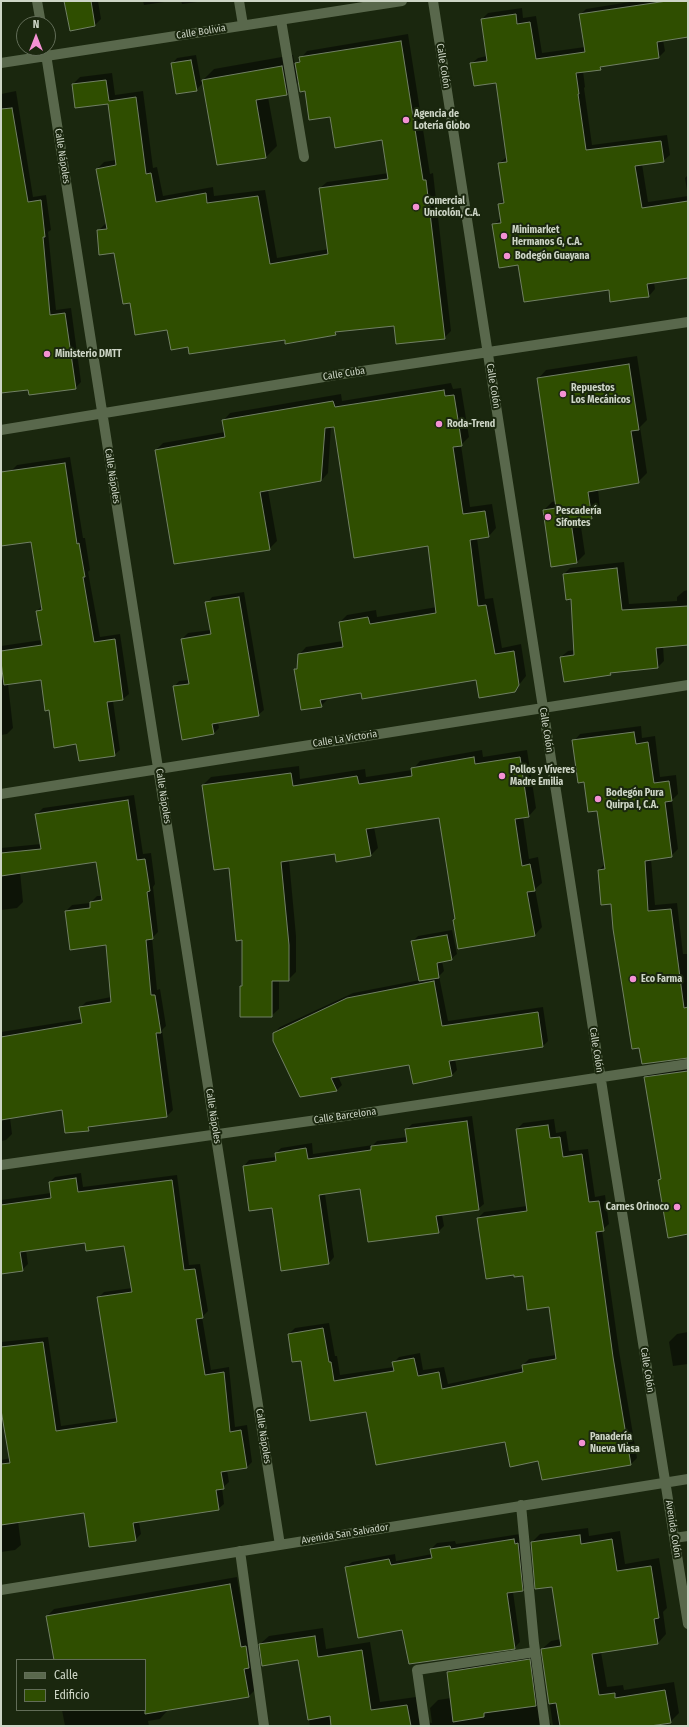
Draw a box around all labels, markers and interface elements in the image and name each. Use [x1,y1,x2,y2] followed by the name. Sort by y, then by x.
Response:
[16,16,56,56] north arrow
[33,18,39,31] text: N
[175,22,227,42] street label: Calle Bolivia
[434,43,452,89] street label: Calle Colón
[414,108,470,132] place label: Agencia de Lotería Globo
[401,115,411,125] marker: Agencia de Lotería Globo
[52,128,72,184] street label: Calle Nápoles
[424,195,480,218] place label: Comercial Unicolón, C.A.
[411,202,421,212] marker: Comercial Unicolón, C.A.
[512,224,582,248] place label: Minimarket Hermanos G, C.A.
[499,231,509,241] marker: Minimarket Hermanos G, C.A.
[515,250,590,262] place label: Bodegón Guayana
[502,251,512,261] marker: Bodegón Guayana
[55,348,122,360] place label: Ministerio DMTT
[42,349,52,359] marker: Ministerio DMTT
[484,363,502,409] street label: Calle Colón
[322,365,366,383] street label: Calle Cuba
[571,382,630,406] place label: Repuestos Los Mecánicos
[558,389,568,399] marker: Repuestos Los Mecánicos
[447,418,495,430] place label: Roda-Trend
[434,419,444,429] marker: Roda-Trend
[102,448,122,504] street label: Calle Nápoles
[556,505,602,528] place label: Pescadería Sifontes
[543,512,553,522] marker: Pescadería Sifontes
[537,707,555,753] street label: Calle Colón
[312,728,378,750] street label: Calle La Victoria
[510,764,575,788] place label: Pollos y Víveres Madre Emilia
[153,768,173,824] street label: Calle Nápoles
[497,771,507,781] marker: Pollos y Víveres Madre Emilia
[606,787,664,810] place label: Bodegón Pura Quirpa I, C.A.
[593,794,603,804] marker: Bodegón Pura Quirpa I, C.A.
[641,973,682,985] place label: Eco Farma
[628,974,638,984] marker: Eco Farma
[587,1027,605,1073] street label: Calle Colón
[203,1088,223,1144] street label: Calle Nápoles
[313,1106,377,1126] street label: Calle Barcelona
[606,1201,669,1213] place label: Carnes Orinoco
[672,1202,682,1212] marker: Carnes Orinoco
[638,1347,656,1393] street label: Calle Colón
[253,1408,273,1464] street label: Calle Nápoles
[590,1431,640,1454] place label: Panadería Nueva Viasa
[577,1438,587,1448] marker: Panadería Nueva Viasa
[663,1499,683,1559] street label: Avenida Colón
[301,1521,389,1547] street label: Avenida San Salvador
[16,1659,146,1711] legend
[54,1668,78,1682] text: Calle
[54,1688,90,1702] text: Edificio

